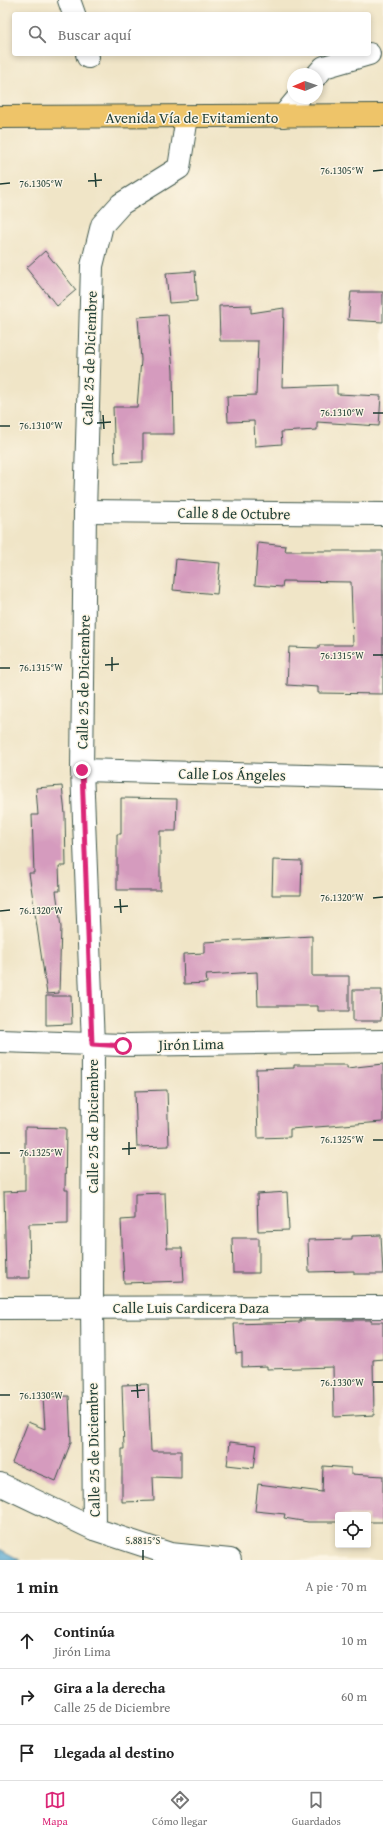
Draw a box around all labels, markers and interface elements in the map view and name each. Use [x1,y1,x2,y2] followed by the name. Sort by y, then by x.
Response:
[12,12,371,56] search box
[26,23,48,45] icon: search
[58,24,131,45] text: Buscar aquí
[287,68,323,104] north arrow
[106,107,279,128] street label: Avenida Vía de Evitamiento
[320,163,364,178] text: 76.1305°W
[19,176,63,191] text: 76.1305°W
[76,291,102,425] street label: Calle 25 de Diciembre
[320,405,364,420] text: 76.1310°W
[19,418,63,433] text: 76.1310°W
[177,502,291,524] street label: Calle 8 de Octubre
[71,615,95,749] street label: Calle 25 de Diciembre
[320,648,364,663] text: 76.1315°W
[19,660,63,675] text: 76.1315°W
[73,761,91,779] route end
[178,763,286,785] street label: Calle Los Ángeles
[320,890,364,905] text: 76.1320°W
[19,903,63,918] text: 76.1320°W
[156,1033,224,1055] street label: Jirón Lima
[114,1037,132,1055] route start
[82,1059,103,1193] street label: Calle 25 de Diciembre
[320,1132,364,1147] text: 76.1325°W
[19,1145,63,1160] text: 76.1325°W
[113,1297,269,1318] street label: Calle Luis Cardicera Daza
[320,1375,364,1390] text: 76.1330°W
[81,1383,105,1517] street label: Calle 25 de Diciembre
[19,1388,63,1403] text: 76.1330°W
[335,1512,371,1548] map controls
[335,1512,371,1548] button: locate
[126,1533,161,1548] text: 5.8815°S
[16,1574,58,1599] text: 1 min
[306,1577,367,1596] text: A pie · 70 m
[54,1621,115,1642] text: Continúa
[16,1630,38,1652] icon: ahead
[341,1631,367,1650] text: 10 m
[54,1642,111,1661] text: Jirón Lima
[54,1677,165,1698] text: Gira a la derecha
[16,1686,38,1708] icon: right
[341,1687,367,1706] text: 60 m
[54,1698,170,1717] text: Calle 25 de Diciembre
[16,1742,38,1764] icon: arrive
[54,1742,174,1763] text: Llegada al destino
[42,1789,68,1829] tab: Mapa
[152,1789,207,1829] tab: Cómo llegar
[292,1789,341,1829] tab: Guardados

